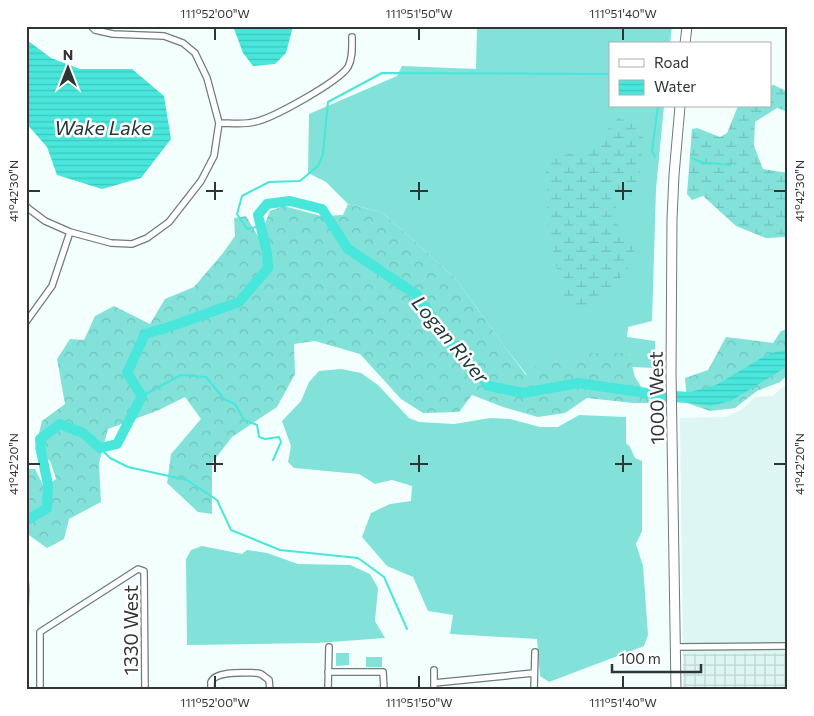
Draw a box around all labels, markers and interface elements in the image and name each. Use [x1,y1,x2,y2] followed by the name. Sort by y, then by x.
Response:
[180,6,250,20] text: 111°52'00"W
[385,6,453,20] text: 111°51'50"W
[589,6,657,20] text: 111°51'40"W
[42,42,92,92] north arrow
[609,42,772,108] legend
[63,46,73,63] text: N
[654,53,689,71] text: Road
[654,77,696,95] text: Water
[54,115,152,139] water label: Wake Lake
[6,160,20,222] text: 41°42'30"N
[792,160,806,222] text: 41°42'30"N
[407,290,495,388] water label: Logan River
[644,351,668,445] street label: 1000 West
[6,433,20,495] text: 41°42'20"N
[792,433,806,495] text: 41°42'20"N
[119,585,142,675] street label: 1330 West
[612,641,700,673] scale bar
[619,649,661,667] text: 100 m
[180,695,250,709] text: 111°52'00"W
[385,695,453,709] text: 111°51'50"W
[589,695,657,709] text: 111°51'40"W

